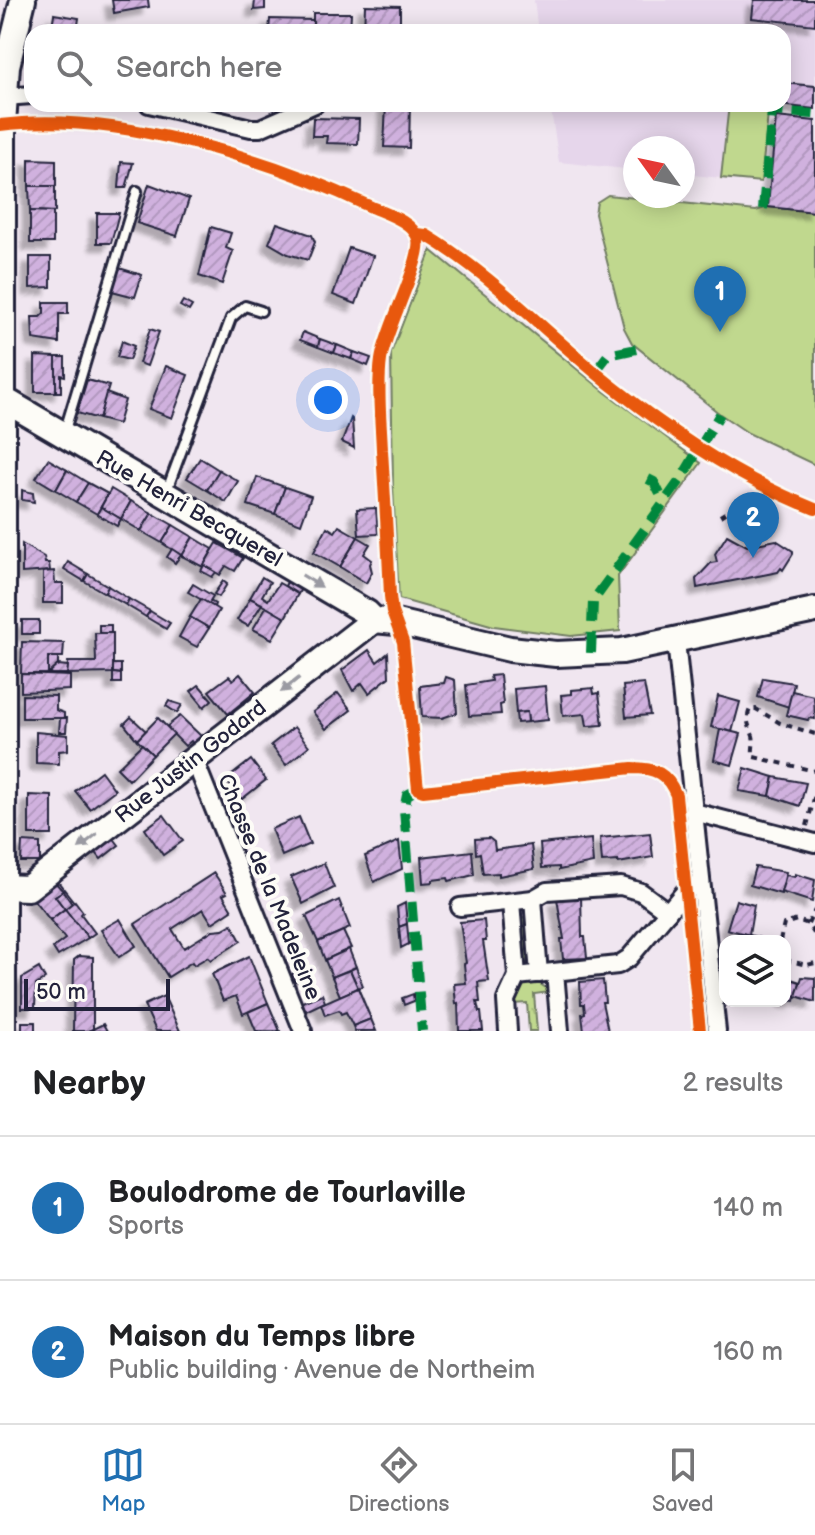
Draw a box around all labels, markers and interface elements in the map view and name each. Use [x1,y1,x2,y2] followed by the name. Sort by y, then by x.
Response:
[24,24,791,112] search box
[52,46,96,90] icon: search
[116,50,282,86] text: Search here
[623,136,695,208] north arrow
[694,266,746,332] pin: 1
[308,380,348,420] your location
[91,445,287,573] street label: Rue Henri Becquerel
[727,492,779,558] pin: 2
[301,574,323,588] one-way arrow
[280,676,300,692] one-way arrow
[110,694,272,830] street label: Rue Justin Godard
[211,770,327,1004] street label: Chasse de la Madeleine
[78,833,99,849] one-way arrow
[719,935,791,1007] map controls
[719,935,791,1007] button: layers
[24,975,170,1011] scale bar
[36,979,86,1006] text: 50 m
[32,1063,146,1104] text: Nearby
[683,1068,783,1099] text: 2 results
[108,1175,466,1211] text: Boulodrome de Tourlaville
[53,1193,63,1224] text: 1
[713,1193,783,1224] text: 140 m
[108,1211,184,1242] text: Sports
[108,1319,415,1355] text: Maison du Temps libre
[50,1337,66,1368] text: 2
[713,1337,783,1368] text: 160 m
[108,1355,535,1386] text: Public building · Avenue de Northeim
[101,1443,146,1518] tab: Map
[348,1443,449,1518] tab: Directions
[652,1443,714,1518] tab: Saved

